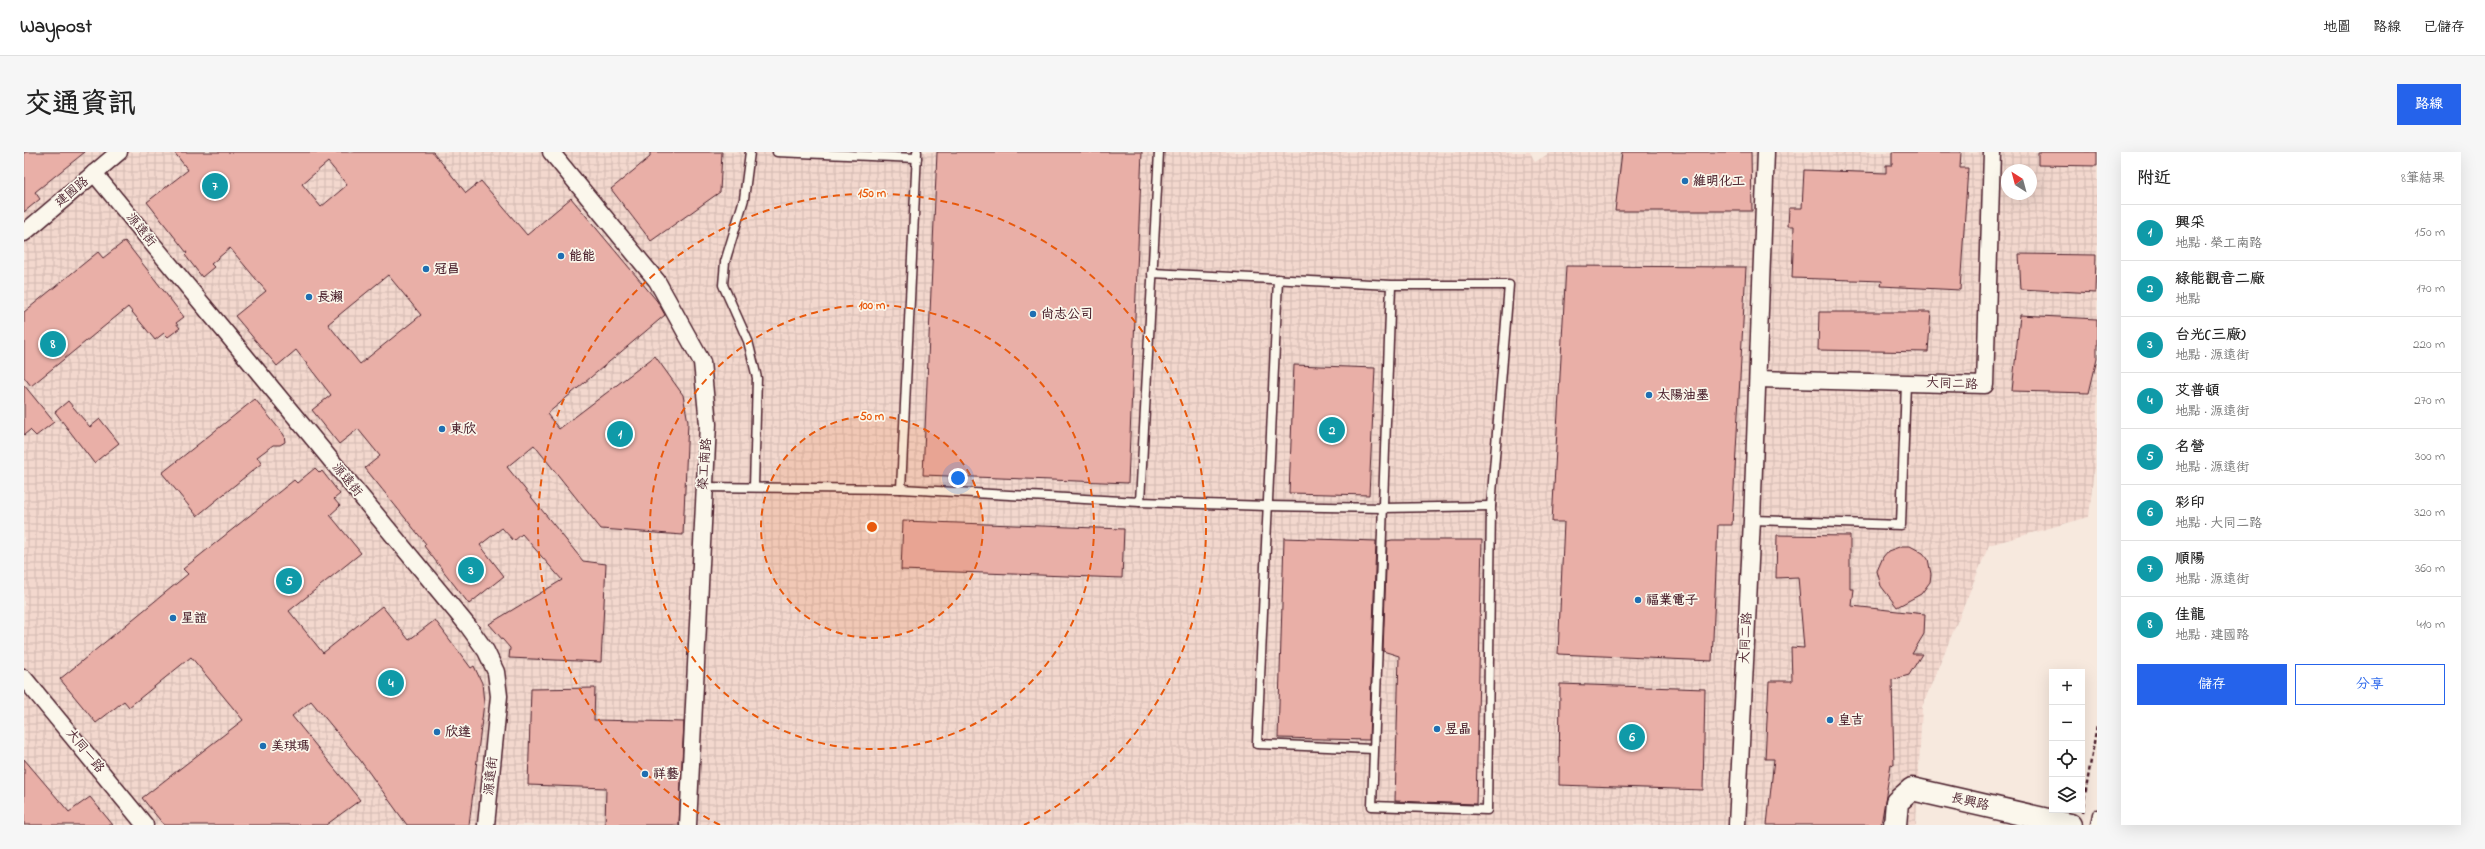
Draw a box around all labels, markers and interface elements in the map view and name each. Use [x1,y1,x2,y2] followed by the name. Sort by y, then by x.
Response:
[20,14,92,41] text: Waypost
[2323,17,2351,38] text: 地圖
[2373,17,2401,38] text: 路線
[2423,17,2465,38] text: 已儲存
[2397,84,2461,125] button: 路線
[24,85,136,126] text: 交通資訊
[2001,164,2037,200] north arrow
[2137,166,2171,191] text: 附近
[2401,169,2445,188] text: 8筆結果
[202,171,228,201] pin: 7
[51,172,93,212] street label: 建國路
[1693,172,1745,191] place label: 維明化工
[1680,176,1690,186] marker: 維明化工
[858,185,887,203] text: 150 m
[121,209,161,251] street label: 源遠街
[2175,212,2205,234] text: 興采
[2148,223,2152,242] text: 1
[2414,223,2445,242] text: 150 m
[2175,234,2262,253] text: 地點 · 榮工南路
[569,247,595,266] place label: 能能
[556,251,566,261] marker: 能能
[434,260,460,279] place label: 冠昌
[421,264,431,274] marker: 冠昌
[2175,268,2265,290] text: 綠能觀音二廠
[2147,279,2153,298] text: 2
[2417,279,2445,298] text: 170 m
[317,288,343,307] place label: 長瀨
[2175,290,2201,309] text: 地點
[304,292,314,302] marker: 長瀨
[859,297,886,315] text: 100 m
[1041,305,1093,324] place label: 尚志公司
[1028,309,1038,319] marker: 尚志公司
[2175,324,2246,346] text: 台光(三廠)
[40,329,66,359] pin: 8
[2147,335,2153,354] text: 3
[2413,335,2445,354] text: 220 m
[2175,346,2249,365] text: 地點 · 源遠街
[1926,374,1978,394] street label: 大同二路
[2175,380,2220,402] text: 艾普頓
[1657,386,1709,405] place label: 太陽油墨
[1644,390,1654,400] marker: 太陽油墨
[2147,391,2153,410] text: 4
[2414,391,2445,410] text: 270 m
[2175,402,2249,421] text: 地點 · 源遠街
[860,408,885,426] text: 50 m
[1319,415,1345,445] pin: 2
[607,419,633,449] pin: 1
[450,420,476,439] place label: 東欣
[437,424,447,434] marker: 東欣
[2175,436,2205,458] text: 名營
[694,437,716,491] street label: 榮工南路
[2146,447,2154,466] text: 5
[2415,447,2445,466] text: 300 m
[2175,458,2249,477] text: 地點 · 源遠街
[327,459,367,501] street label: 源遠街
[948,468,968,488] your location
[2175,492,2205,514] text: 彩印
[2147,503,2153,522] text: 6
[2414,503,2445,522] text: 320 m
[2175,514,2262,533] text: 地點 · 大同二路
[865,520,879,534] centre of rings
[2175,548,2205,570] text: 順陽
[458,555,484,585] pin: 3
[2147,559,2153,578] text: 7
[2415,559,2445,578] text: 360 m
[276,566,302,596] pin: 5
[2175,570,2249,589] text: 地點 · 源遠街
[1646,591,1698,610] place label: 福業電子
[1633,595,1643,605] marker: 福業電子
[2175,604,2205,626] text: 佳龍
[181,609,207,628] place label: 星誼
[1735,612,1757,664] street label: 大同二路
[168,613,178,623] marker: 星誼
[2148,615,2152,634] text: 8
[2417,615,2445,634] text: 410 m
[2175,626,2249,645] text: 地點 · 建國路
[2137,664,2287,705] button: 儲存
[2295,664,2445,705] button: 分享
[378,668,404,698] pin: 4
[2049,669,2085,813] map controls
[2049,669,2085,705] button: +
[2049,705,2085,741] button: −
[1838,711,1864,730] place label: 皇吉
[1825,715,1835,725] marker: 皇吉
[1445,720,1471,739] place label: 昱晶
[1619,722,1645,752] pin: 6
[445,723,471,742] place label: 欣達
[1432,724,1442,734] marker: 昱晶
[61,725,109,777] street label: 大同一路
[432,727,442,737] marker: 欣達
[271,737,310,756] place label: 美琪瑪
[258,741,268,751] marker: 美琪瑪
[2049,741,2085,777] button: locate
[480,756,502,796] street label: 源遠街
[653,765,679,784] place label: 祥藝
[640,769,650,779] marker: 祥藝
[2049,777,2085,813] button: layers
[1949,788,1991,816] street label: 長興路

